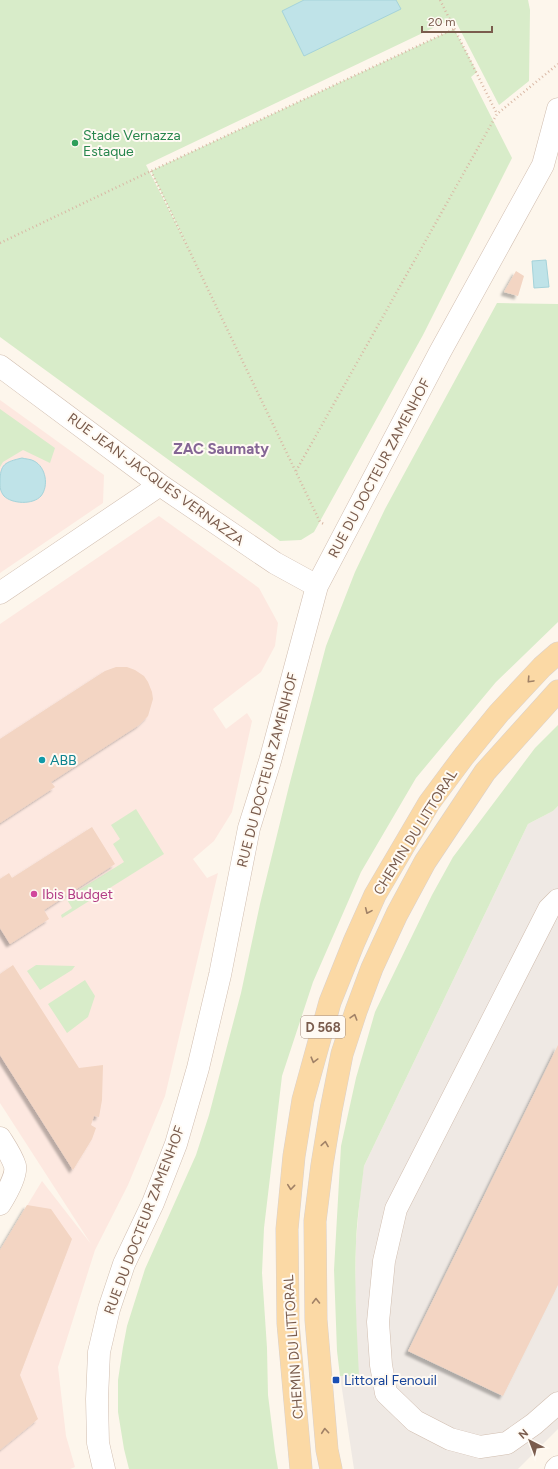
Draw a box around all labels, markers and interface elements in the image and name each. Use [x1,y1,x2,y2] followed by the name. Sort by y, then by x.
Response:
[422,8,492,34] scale bar
[428,15,456,29] text: 20 m
[83,127,181,160] place label: Stade Vernazza Estaque
[70,138,80,148] marker: Stade Vernazza Estaque
[325,375,434,561] street label: RUE DU DOCTEUR ZAMENHOF
[64,410,248,550] street label: RUE JEAN-JACQUES VERNAZZA
[173,440,269,458] district label: ZAC Saumaty
[233,671,302,869] street label: RUE DU DOCTEUR ZAMENHOF
[527,675,535,683] one-way arrow
[50,752,77,769] place label: ABB
[37,755,47,765] marker: ABB
[370,766,461,898] street label: CHEMIN DU LITTORAL
[42,886,113,903] place label: Ibis Budget
[29,889,39,899] marker: Ibis Budget
[364,908,372,915] one-way arrow
[349,1014,358,1021] one-way arrow
[301,1016,345,1038] road number: D 568
[310,1056,318,1063] one-way arrow
[101,1123,188,1317] street label: RUE DU DOCTEUR ZAMENHOF
[320,1140,329,1147] one-way arrow
[287,1184,296,1190] one-way arrow
[280,1273,307,1420] street label: CHEMIN DU LITTORAL
[312,1298,320,1304] one-way arrow
[344,1372,437,1389] place label: Littoral Fenouil
[331,1375,341,1385] marker: Littoral Fenouil
[510,1421,550,1461] north arrow
[516,1426,531,1442] text: N
[321,1427,330,1434] one-way arrow

